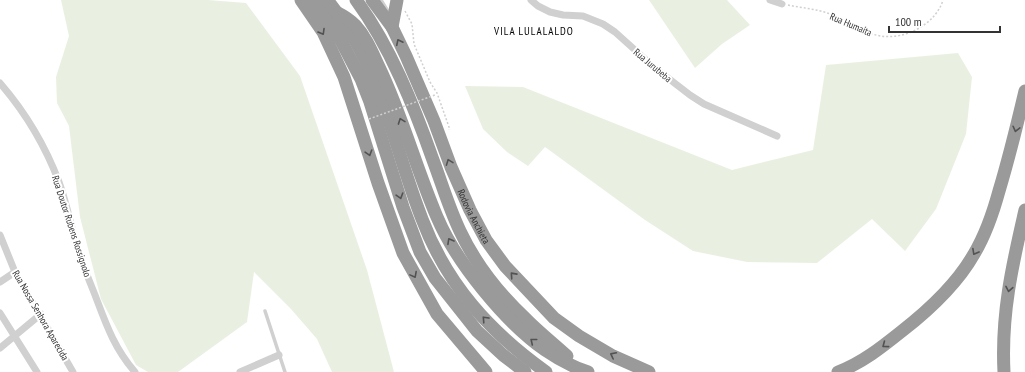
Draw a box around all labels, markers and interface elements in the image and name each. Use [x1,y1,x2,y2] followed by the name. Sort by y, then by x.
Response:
[889,8,1000,34] scale bar
[828,10,874,39] street label: Rua Humaíta
[895,14,922,29] text: 100 m
[493,24,574,38] district label: VILA LULALALDO
[318,28,325,35] one-way arrow
[396,39,404,47] one-way arrow
[631,46,674,85] street label: Rua Jurubeba
[398,118,406,125] one-way arrow
[1012,126,1020,132] one-way arrow
[364,150,373,157] one-way arrow
[446,159,454,166] one-way arrow
[49,174,94,279] street label: Rua Doutor Rubens Rossignolo
[455,187,493,247] street label: Rodovia Anchieta
[395,192,404,199] one-way arrow
[447,238,454,246] one-way arrow
[972,248,979,255] one-way arrow
[9,268,72,363] street label: Rua Nossa Senhora Aparecida
[410,271,417,278] one-way arrow
[510,272,517,280] one-way arrow
[1005,286,1013,292] one-way arrow
[483,317,490,324] one-way arrow
[530,338,537,345] one-way arrow
[883,340,890,347] one-way arrow
[610,353,617,360] one-way arrow

